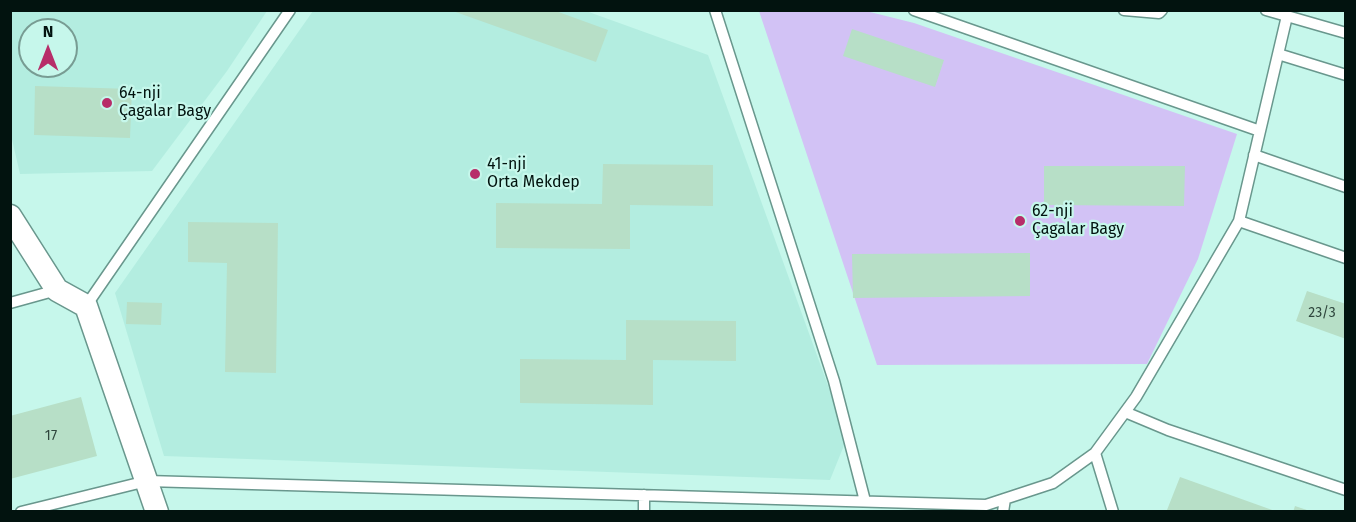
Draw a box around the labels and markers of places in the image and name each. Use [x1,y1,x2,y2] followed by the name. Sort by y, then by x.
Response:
[119,84,211,122] place label: 64-nji Çagalar Bagy
[100,96,114,110] marker: 64-nji Çagalar Bagy
[487,155,580,193] place label: 41-nji Orta Mekdep
[468,167,482,181] marker: 41-nji Orta Mekdep
[1032,202,1124,240] place label: 62-nji Çagalar Bagy
[1013,214,1027,228] marker: 62-nji Çagalar Bagy

